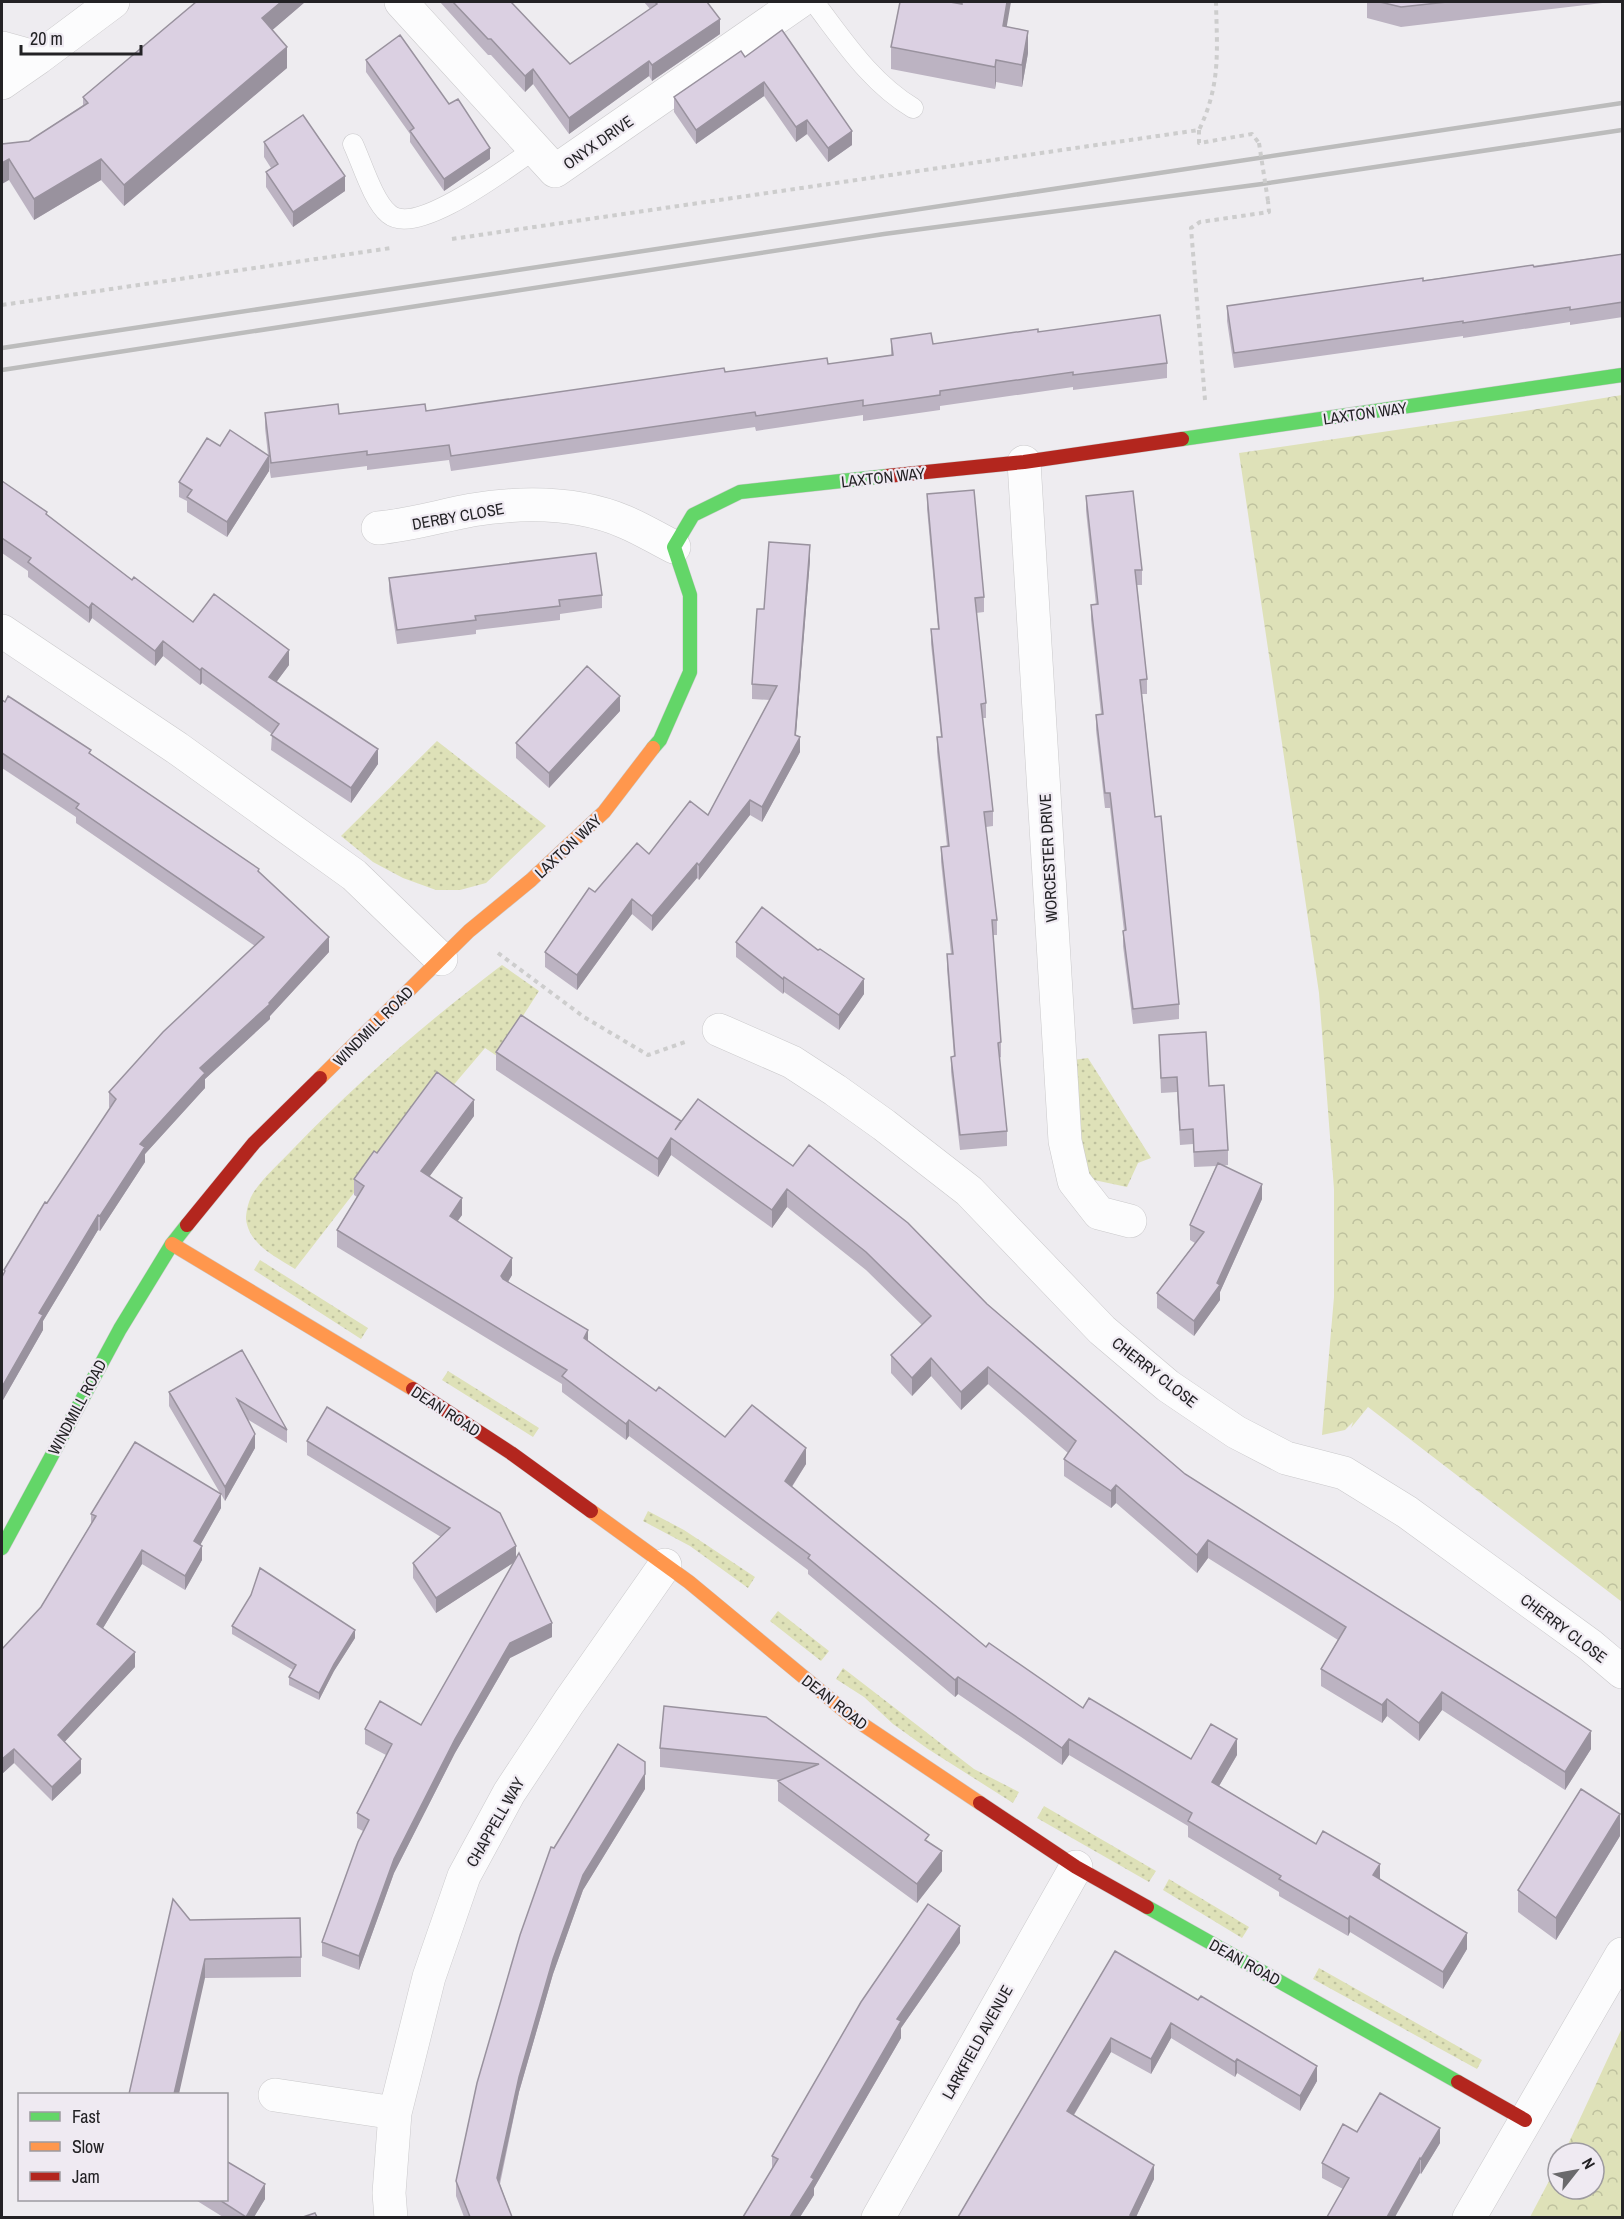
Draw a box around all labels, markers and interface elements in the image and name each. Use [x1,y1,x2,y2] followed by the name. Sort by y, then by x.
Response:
[21,18,141,56] scale bar
[30,26,63,51] text: 20 m
[559,110,637,174] street label: ONYX DRIVE
[1322,396,1409,430] street label: LAXTON WAY
[840,462,926,492] street label: LAXTON WAY
[410,497,506,535] street label: DERBY CLOSE
[1034,793,1062,923] street label: WORCESTER DRIVE
[530,809,607,883] street label: LAXTON WAY
[328,981,418,1071] street label: WINDMILL ROAD
[1108,1332,1202,1412] street label: CHERRY CLOSE
[43,1355,111,1459] street label: WINDMILL ROAD
[407,1381,485,1441] street label: DEAN ROAD
[1516,1588,1612,1668] street label: CHERRY CLOSE
[797,1669,873,1735] street label: DEAN ROAD
[460,1773,530,1871] street label: CHAPPELL WAY
[1206,1933,1284,1991] street label: DEAN ROAD
[936,1981,1018,2103] street label: LARKFIELD AVENUE
[18,2093,228,2201] legend
[72,2104,100,2129] text: Fast
[72,2134,104,2159] text: Slow
[1546,2141,1606,2201] north arrow
[1577,2154,1601,2173] text: N
[72,2164,100,2189] text: Jam

